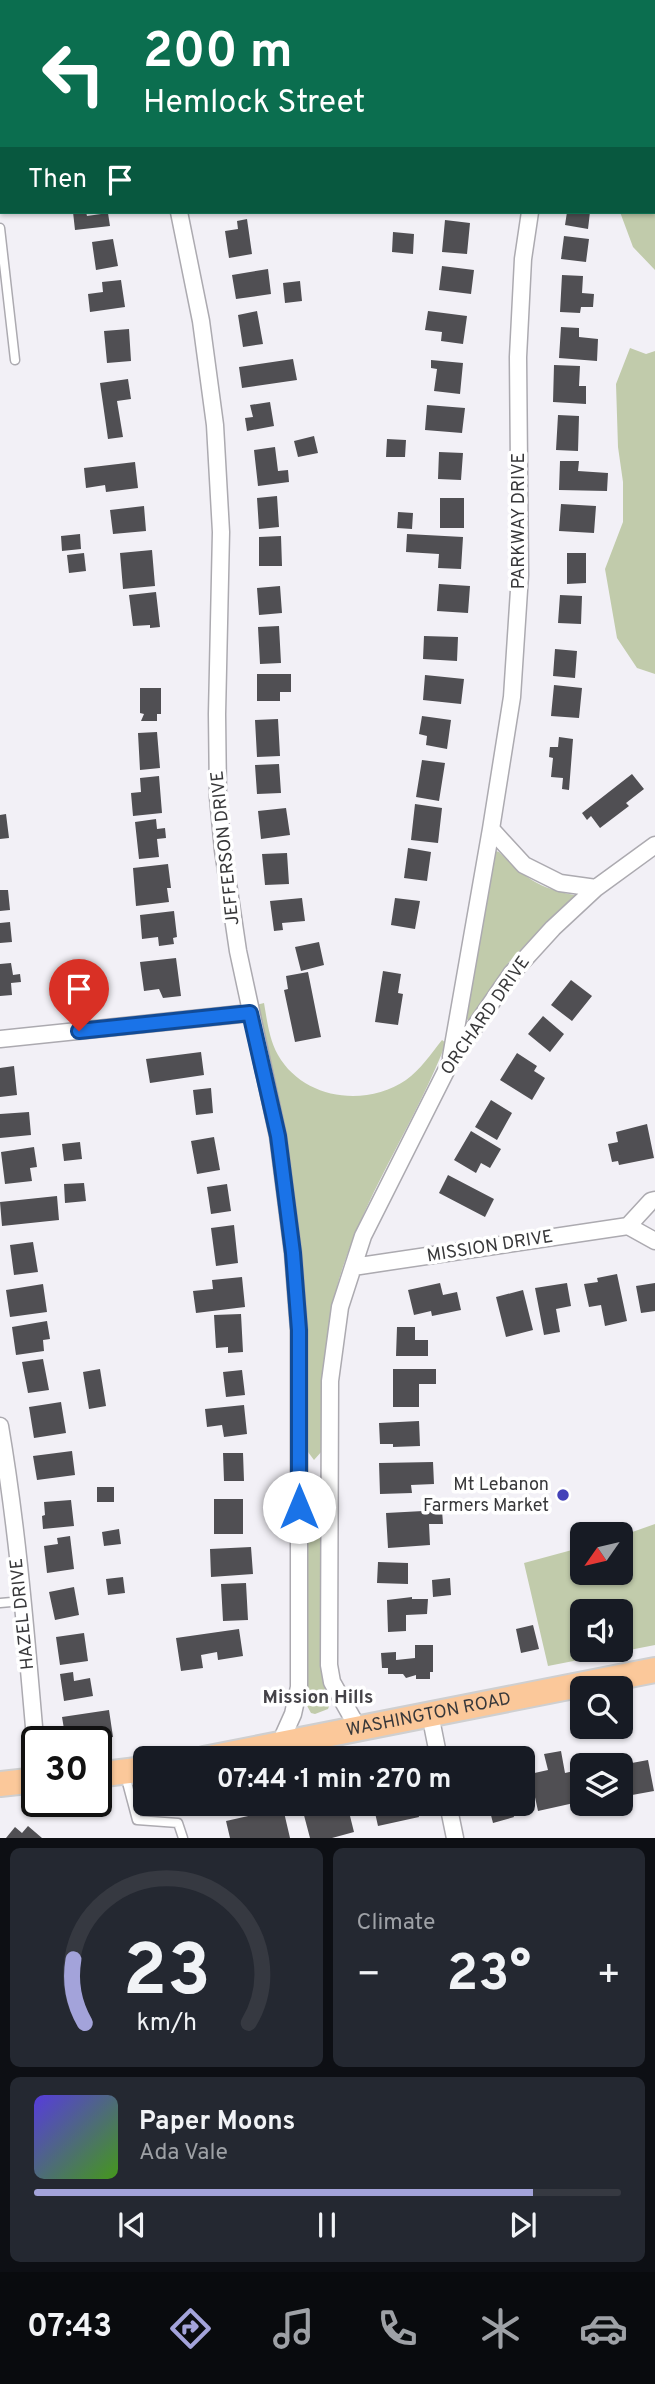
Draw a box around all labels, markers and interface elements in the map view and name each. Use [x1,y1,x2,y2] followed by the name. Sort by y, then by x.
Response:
[143,23,293,85] text: 200 m
[28,28,119,119] icon: left
[143,84,365,124] text: Hemlock Street
[101,161,139,199] icon: arrive
[28,164,87,197] text: Then
[508,453,531,589] street label: PARKWAY DRIVE
[206,770,246,926] street label: JEFFERSON DRIVE
[436,952,536,1080] street label: ORCHARD DRIVE
[49,959,109,1031] pin
[60,970,98,1008] icon: arrive
[425,1226,555,1268] street label: MISSION DRIVE
[262,1470,336,1544] position arrow
[423,1474,549,1518] place label: Mt Lebanon Farmers Market
[555,1487,571,1503] marker: Mt Lebanon Farmers Market
[570,1522,634,1586] north arrow
[570,1522,633,1816] map controls
[6,1557,40,1671] street label: HAZEL DRIVE
[570,1599,633,1662] button: sound
[570,1676,633,1739] button: search
[263,1686,373,1710] district label: Mission Hills
[344,1687,513,1742] street label: WASHINGTON ROAD
[21,1726,112,1817] speed limit sign: 30
[570,1753,633,1816] button: layers
[217,1764,451,1797] text: 07:44 · 1 min · 270 m
[357,1909,435,1938] text: Climate
[122,1930,210,2022] text: 23
[446,1943,531,2009] text: 23°
[357,1952,381,2001] text: −
[596,1952,621,2001] text: +
[136,2008,197,2040] text: km/h
[139,2106,295,2139] text: Paper Moons
[139,2139,228,2168] text: Ada Vale
[113,2206,151,2244] icon: previous
[308,2206,346,2244] icon: pause
[504,2206,542,2244] icon: next
[166,2304,215,2353] icon: directions
[269,2304,318,2353] icon: music
[373,2304,422,2353] icon: phone
[476,2304,525,2353] icon: climate
[579,2304,628,2353] icon: car
[27,2308,112,2348] text: 07:43

